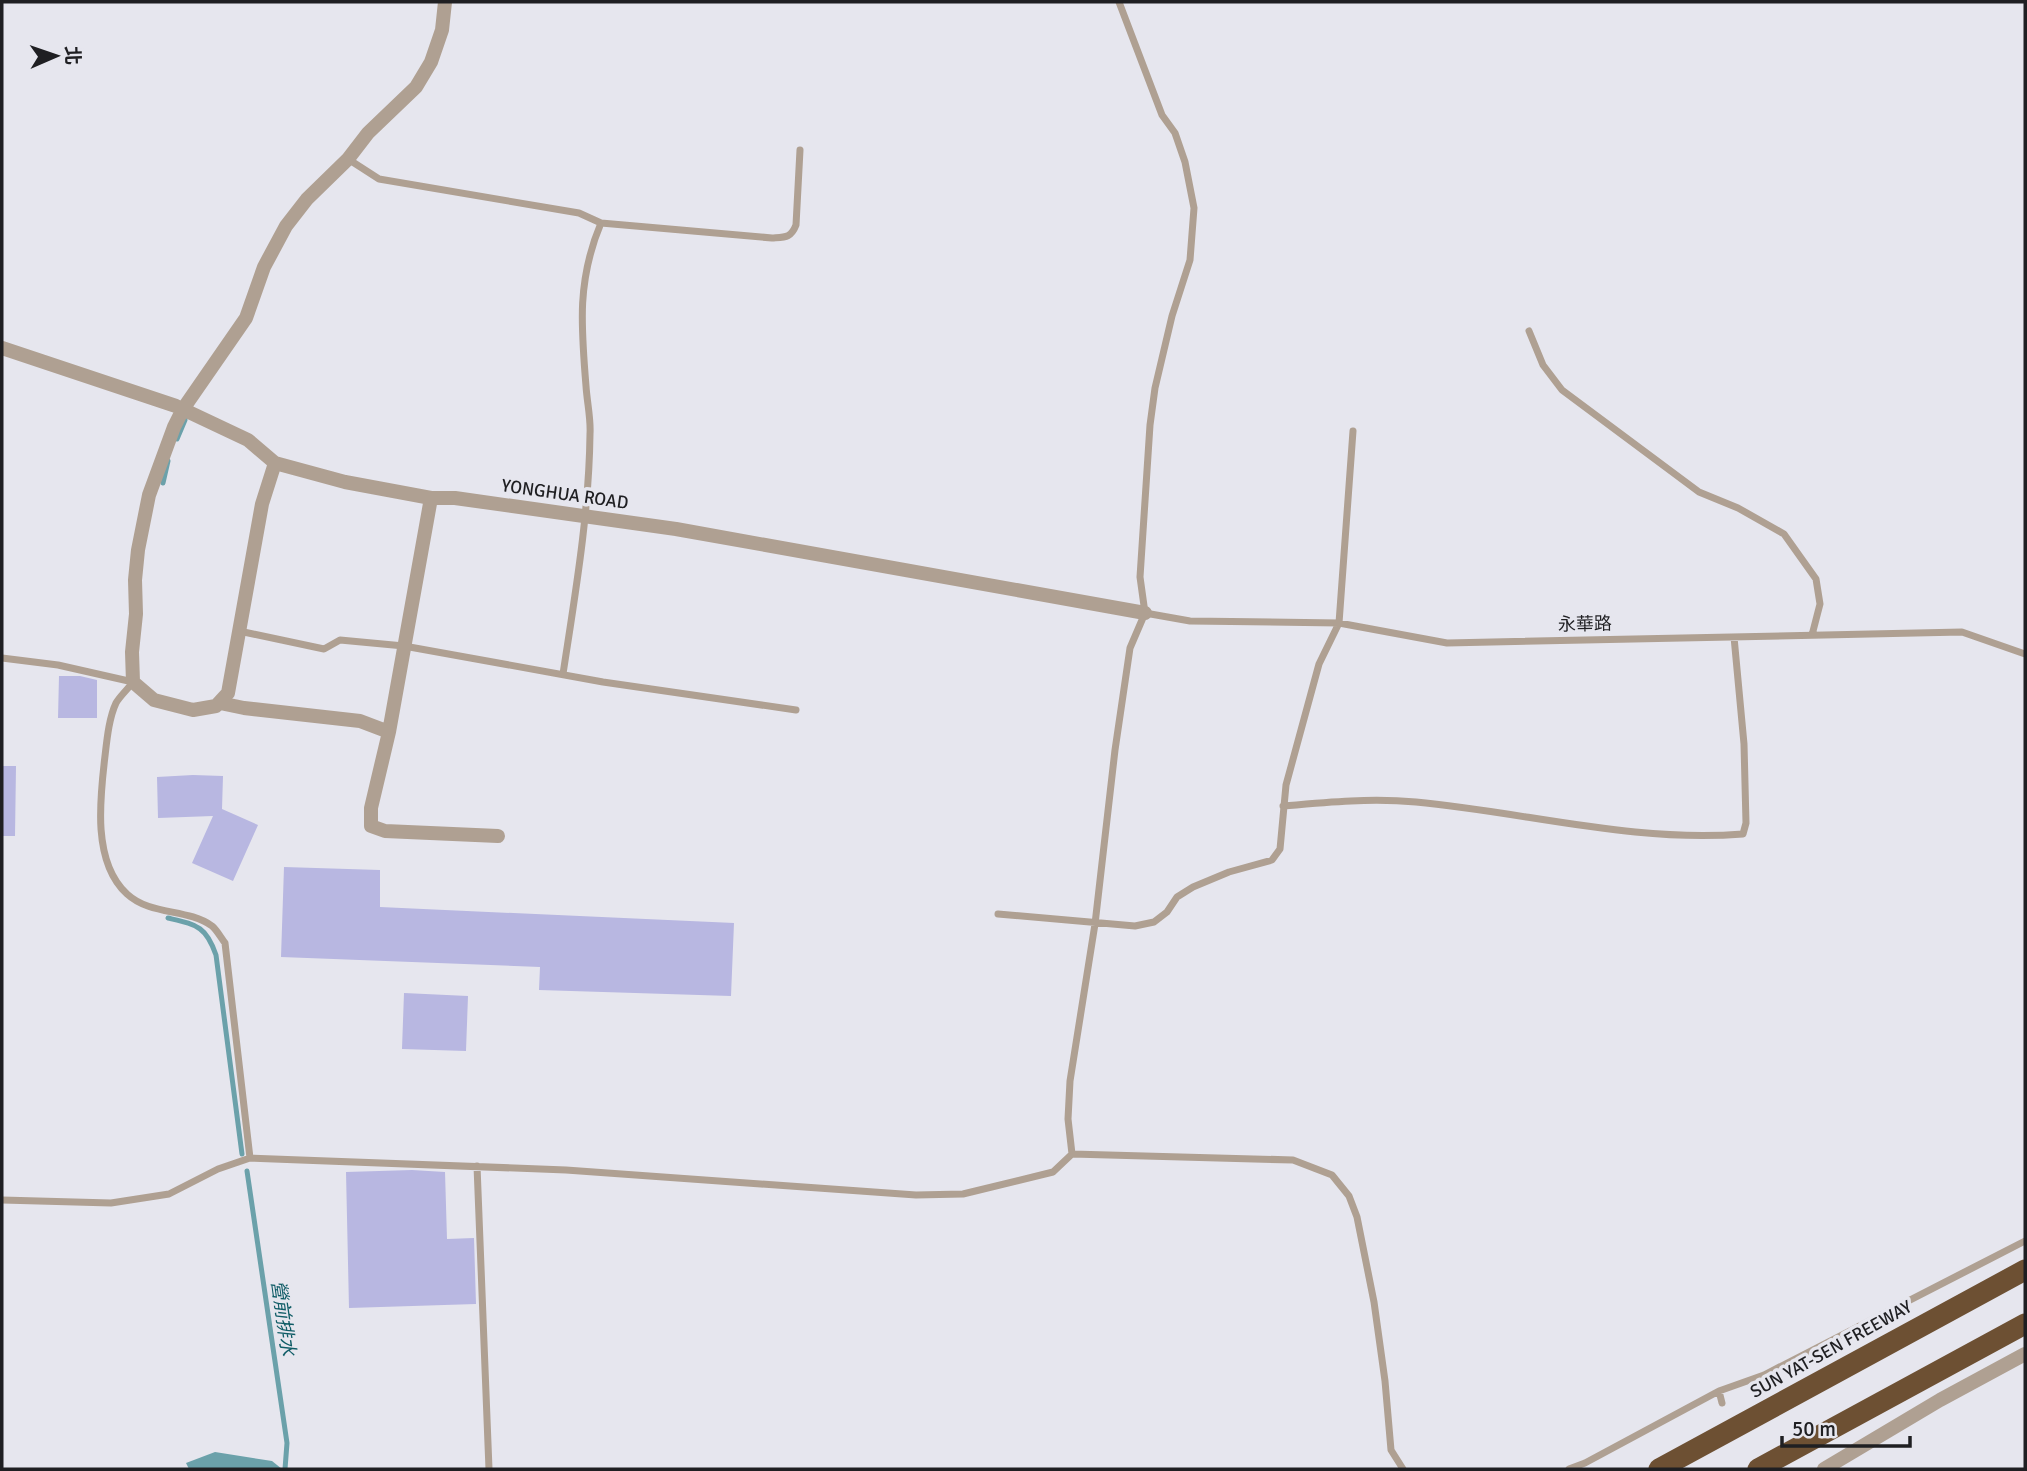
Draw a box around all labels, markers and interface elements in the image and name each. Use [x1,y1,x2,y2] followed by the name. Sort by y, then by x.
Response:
[21,21,91,91] north arrow
[60,46,84,65] text: 北
[500,474,630,514] street label: YONGHUA ROAD
[1558,613,1612,635] street label: 永華路
[266,1279,300,1358] water label: 營前排水
[1746,1295,1916,1403] street label: SUN YAT-SEN FREEWAY
[1782,1404,1910,1448] scale bar
[1792,1416,1836,1442] text: 50 m

